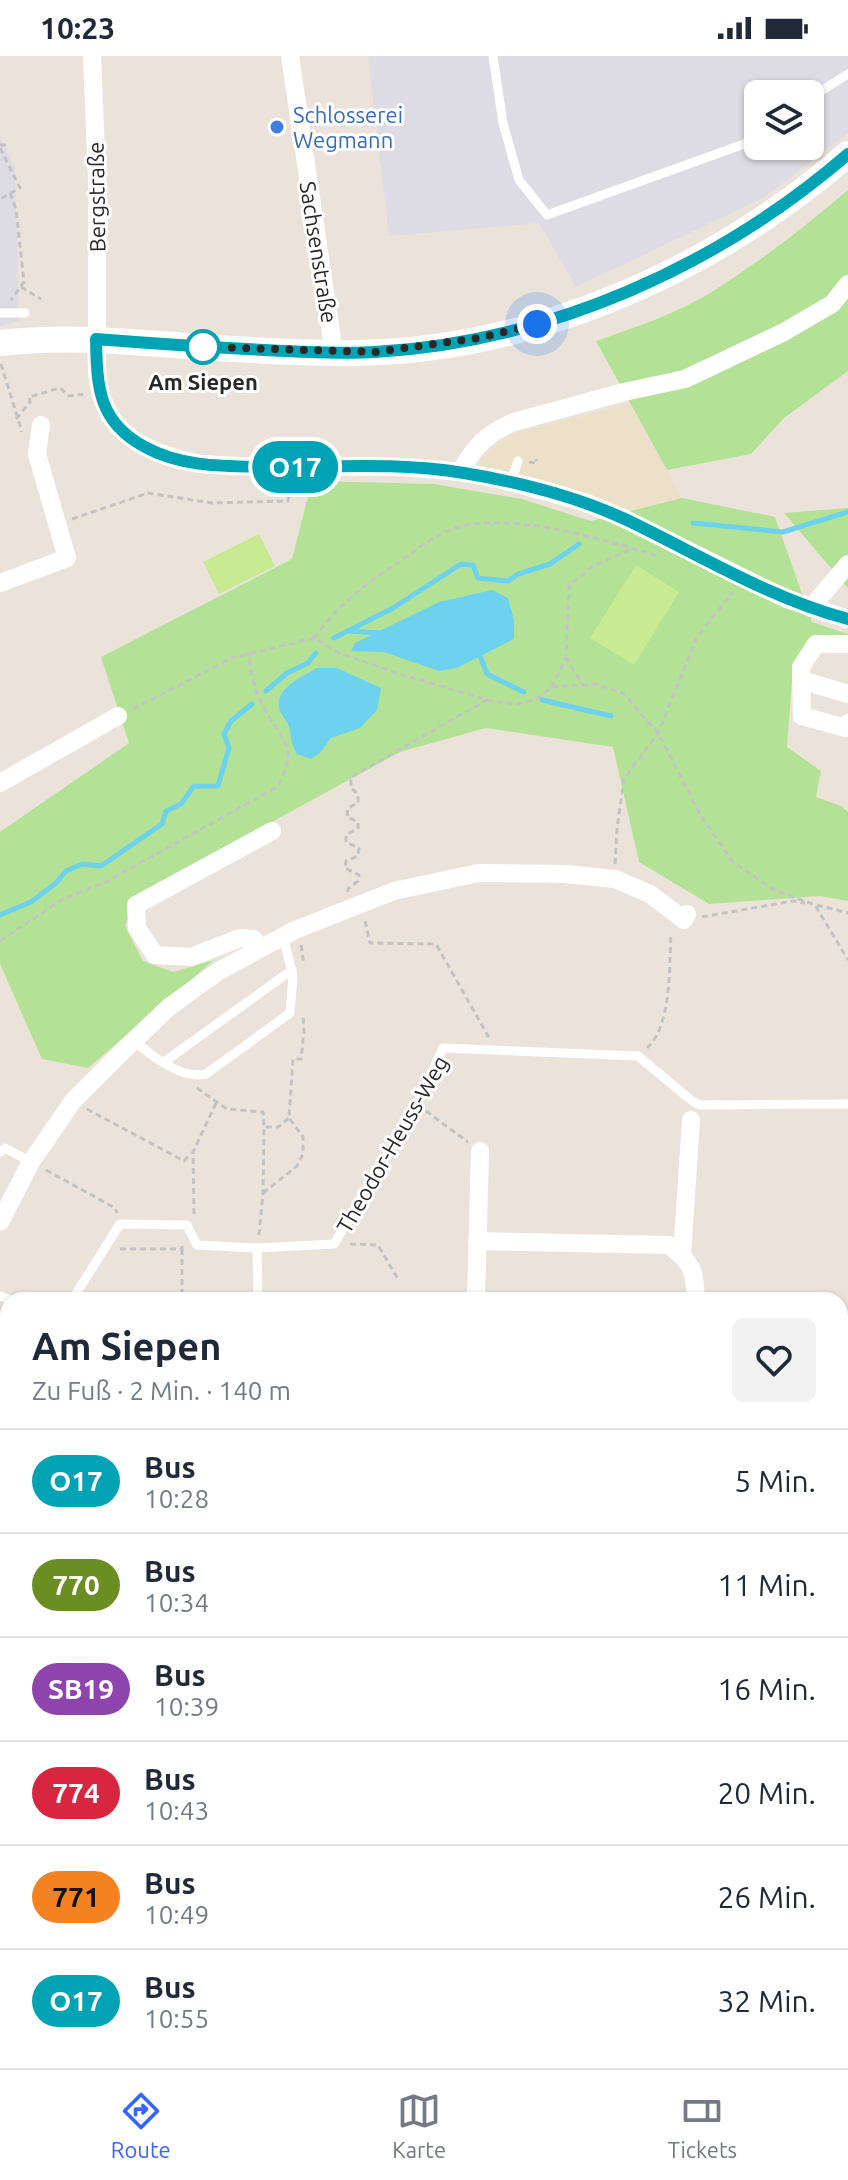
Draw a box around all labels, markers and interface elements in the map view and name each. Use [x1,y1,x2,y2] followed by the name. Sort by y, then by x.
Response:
[40,11,115,45] text: 10:23
[744,80,824,160] map controls
[744,80,824,160] button: layers
[293,102,403,152] place label: Schlosserei Wegmann
[268,118,286,136] marker: Schlosserei Wegmann
[83,142,109,252] street label: Bergstraße
[295,179,343,325] street label: Sachsenstraße
[517,304,557,344] your location
[186,330,220,364] marker: Am Siepen
[148,369,258,394] place label: Am Siepen
[249,441,341,493] line badge: O17
[268,451,322,482] text: O17
[331,1051,453,1237] street label: Theodor-Heuss-Weg
[732,1318,816,1402] button: heart
[32,1325,221,1367] text: Am Siepen
[32,1376,291,1405] text: Zu Fuß · 2 Min. · 140 m
[144,1450,196,1484] text: Bus
[734,1464,816,1498] text: 5 Min.
[49,1465,103,1496] text: O17
[144,1484,209,1513] text: 10:28
[144,1554,196,1588] text: Bus
[717,1568,816,1602] text: 11 Min.
[52,1569,100,1600] text: 770
[144,1588,209,1617] text: 10:34
[154,1658,206,1692] text: Bus
[717,1672,816,1706] text: 16 Min.
[48,1673,114,1704] text: SB19
[154,1692,219,1721] text: 10:39
[144,1762,196,1796] text: Bus
[717,1776,816,1810] text: 20 Min.
[52,1777,100,1808] text: 774
[144,1796,209,1825] text: 10:43
[144,1866,196,1900] text: Bus
[717,1880,816,1914] text: 26 Min.
[52,1881,100,1912] text: 771
[144,1900,209,1929] text: 10:49
[144,1970,196,2004] text: Bus
[717,1984,816,2018] text: 32 Min.
[49,1985,103,2016] text: O17
[144,2004,209,2033] text: 10:55
[111,2089,171,2162] tab: Route
[392,2089,446,2162] tab: Karte
[668,2089,737,2162] tab: Tickets

